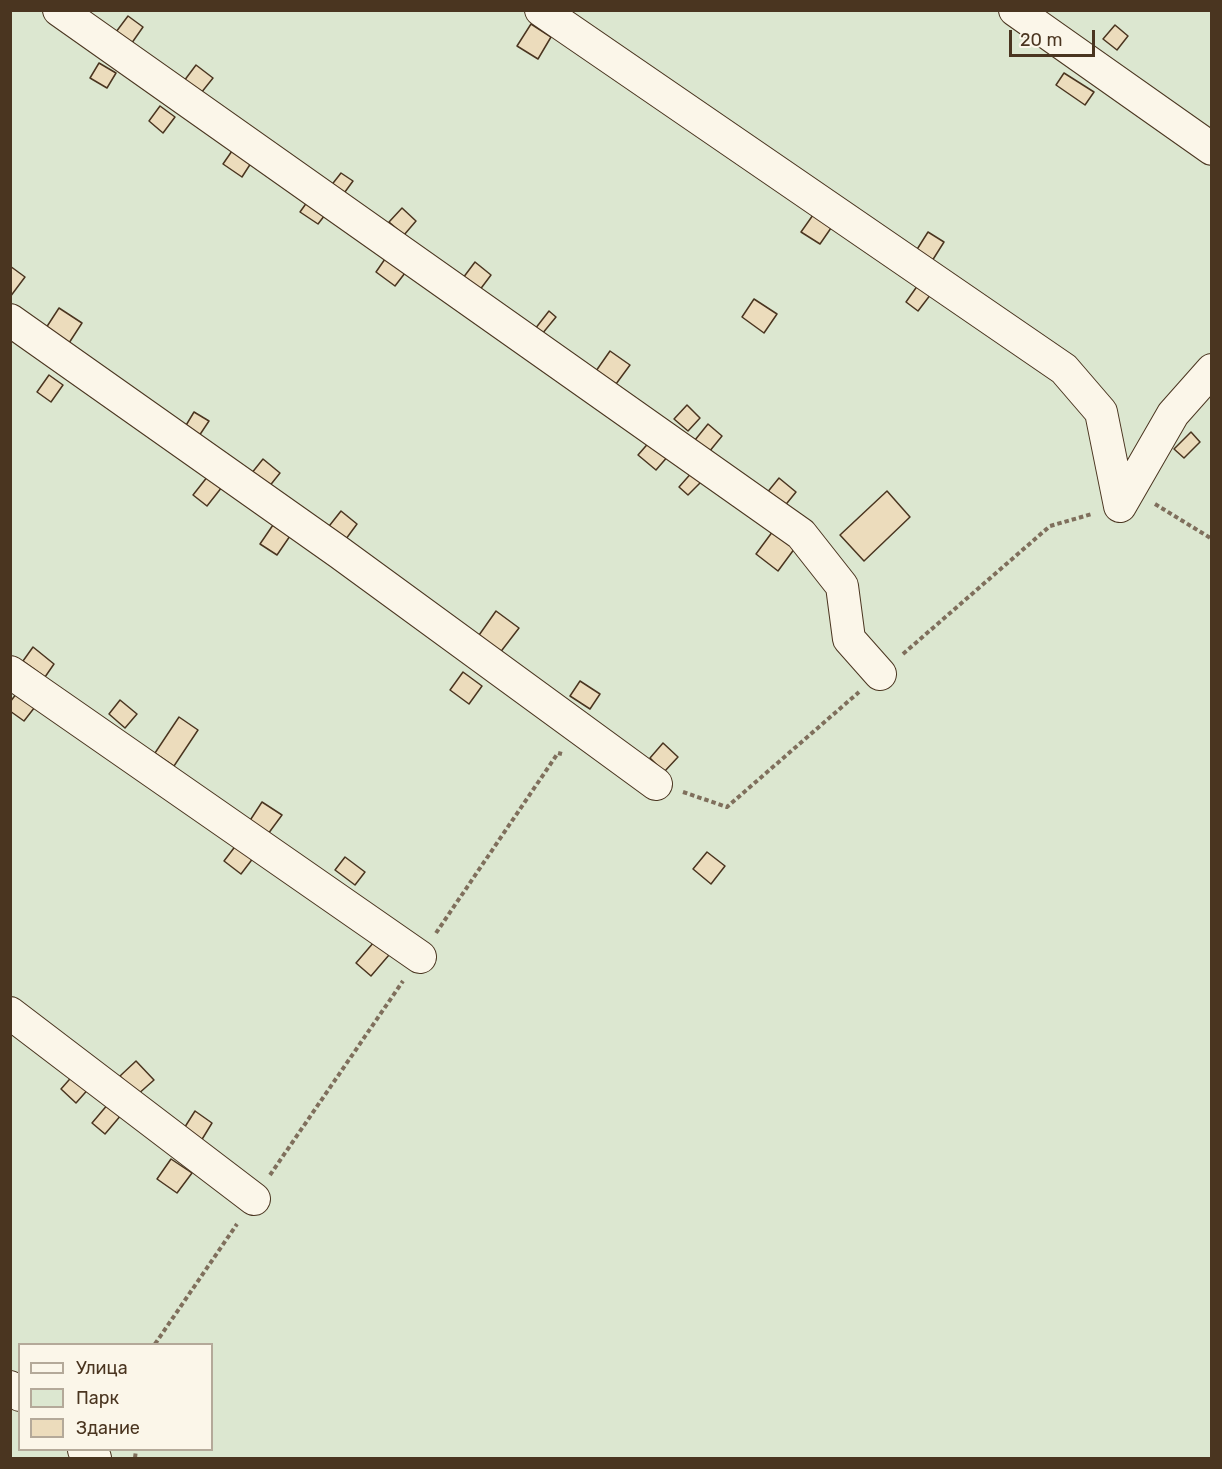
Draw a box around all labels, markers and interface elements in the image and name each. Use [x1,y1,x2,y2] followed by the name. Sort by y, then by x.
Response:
[1012,18,1098,56] scale bar
[1020,29,1062,51] text: 20 m
[18,1343,213,1451] legend
[76,1357,128,1379] text: Улица
[76,1387,119,1409] text: Парк
[76,1417,140,1439] text: Здание

